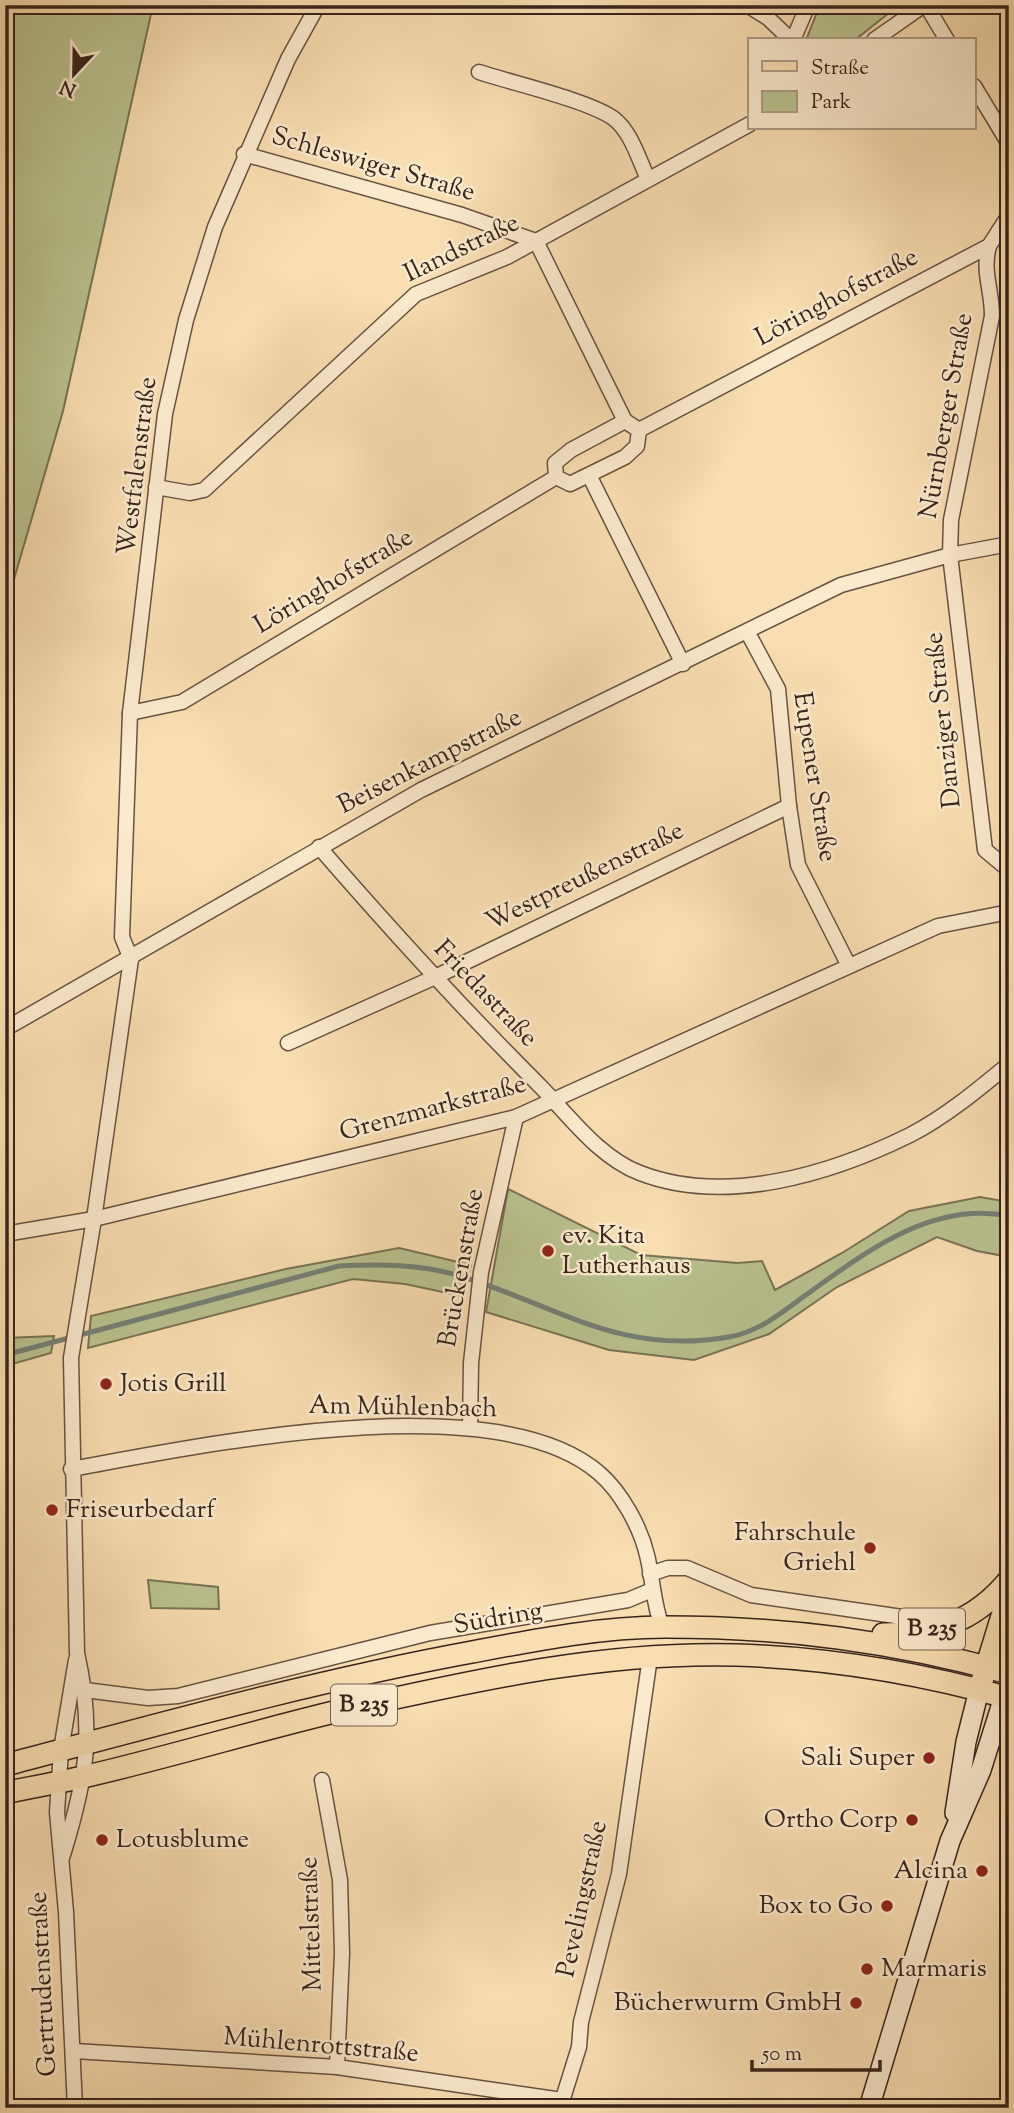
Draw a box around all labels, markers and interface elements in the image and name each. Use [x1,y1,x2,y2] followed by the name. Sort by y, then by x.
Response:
[38,38,108,108] north arrow
[748,38,976,130] legend
[811,54,869,84] text: Straße
[56,72,81,103] text: N
[811,88,852,118] text: Park
[267,118,479,212] street label: Schleswiger Straße
[398,205,526,293] street label: Ilandstraße
[749,239,925,357] street label: Löringhofstraße
[911,310,983,522] street label: Nürnberger Straße
[109,375,167,557] street label: Westfalenstraße
[247,520,421,644] street label: Löringhofstraße
[916,630,972,810] street label: Danziger Straße
[782,689,846,865] street label: Eupener Straße
[332,700,528,824] street label: Beisenkampstraße
[480,813,690,941] street label: Westpreußenstraße
[424,932,546,1056] street label: Friedastraße
[336,1066,530,1152] street label: Grenzmarkstraße
[430,1186,494,1350] street label: Brückenstraße
[562,1218,690,1285] place label: ev. Kita Lutherhaus
[540,1243,556,1259] marker: ev. Kita Lutherhaus
[118,1366,227,1403] place label: Jotis Grill
[98,1376,114,1392] marker: Jotis Grill
[308,1388,498,1428] street label: Am Mühlenbach
[66,1492,216,1529] place label: Friseurbedarf
[44,1502,60,1518] marker: Friseurbedarf
[734,1515,856,1582] place label: Fahrschule Griehl
[862,1540,878,1556] marker: Fahrschule Griehl
[451,1593,545,1645] street label: Südring
[899,1609,965,1650] road number: B 235
[331,1685,397,1726] road number: B 235
[801,1740,915,1777] place label: Sali Super
[921,1750,937,1766] marker: Sali Super
[764,1802,898,1839] place label: Ortho Corp
[904,1812,920,1828] marker: Ortho Corp
[548,1817,618,1981] street label: Pevelingstraße
[116,1822,249,1859] place label: Lotusblume
[94,1832,110,1848] marker: Lotusblume
[893,1853,968,1890] place label: Alcina
[291,1856,333,1992] street label: Mittelstraße
[974,1863,990,1879] marker: Alcina
[759,1888,873,1925] place label: Box to Go
[21,1890,67,2078] street label: Gertrudenstraße
[879,1898,895,1914] marker: Box to Go
[881,1951,987,1988] place label: Marmaris
[859,1961,875,1977] marker: Marmaris
[614,1985,842,2022] place label: Bücherwurm GmbH
[848,1995,864,2011] marker: Bücherwurm GmbH
[222,2019,420,2073] street label: Mühlenrottstraße
[752,2029,879,2073] scale bar
[761,2040,802,2070] text: 50 m

